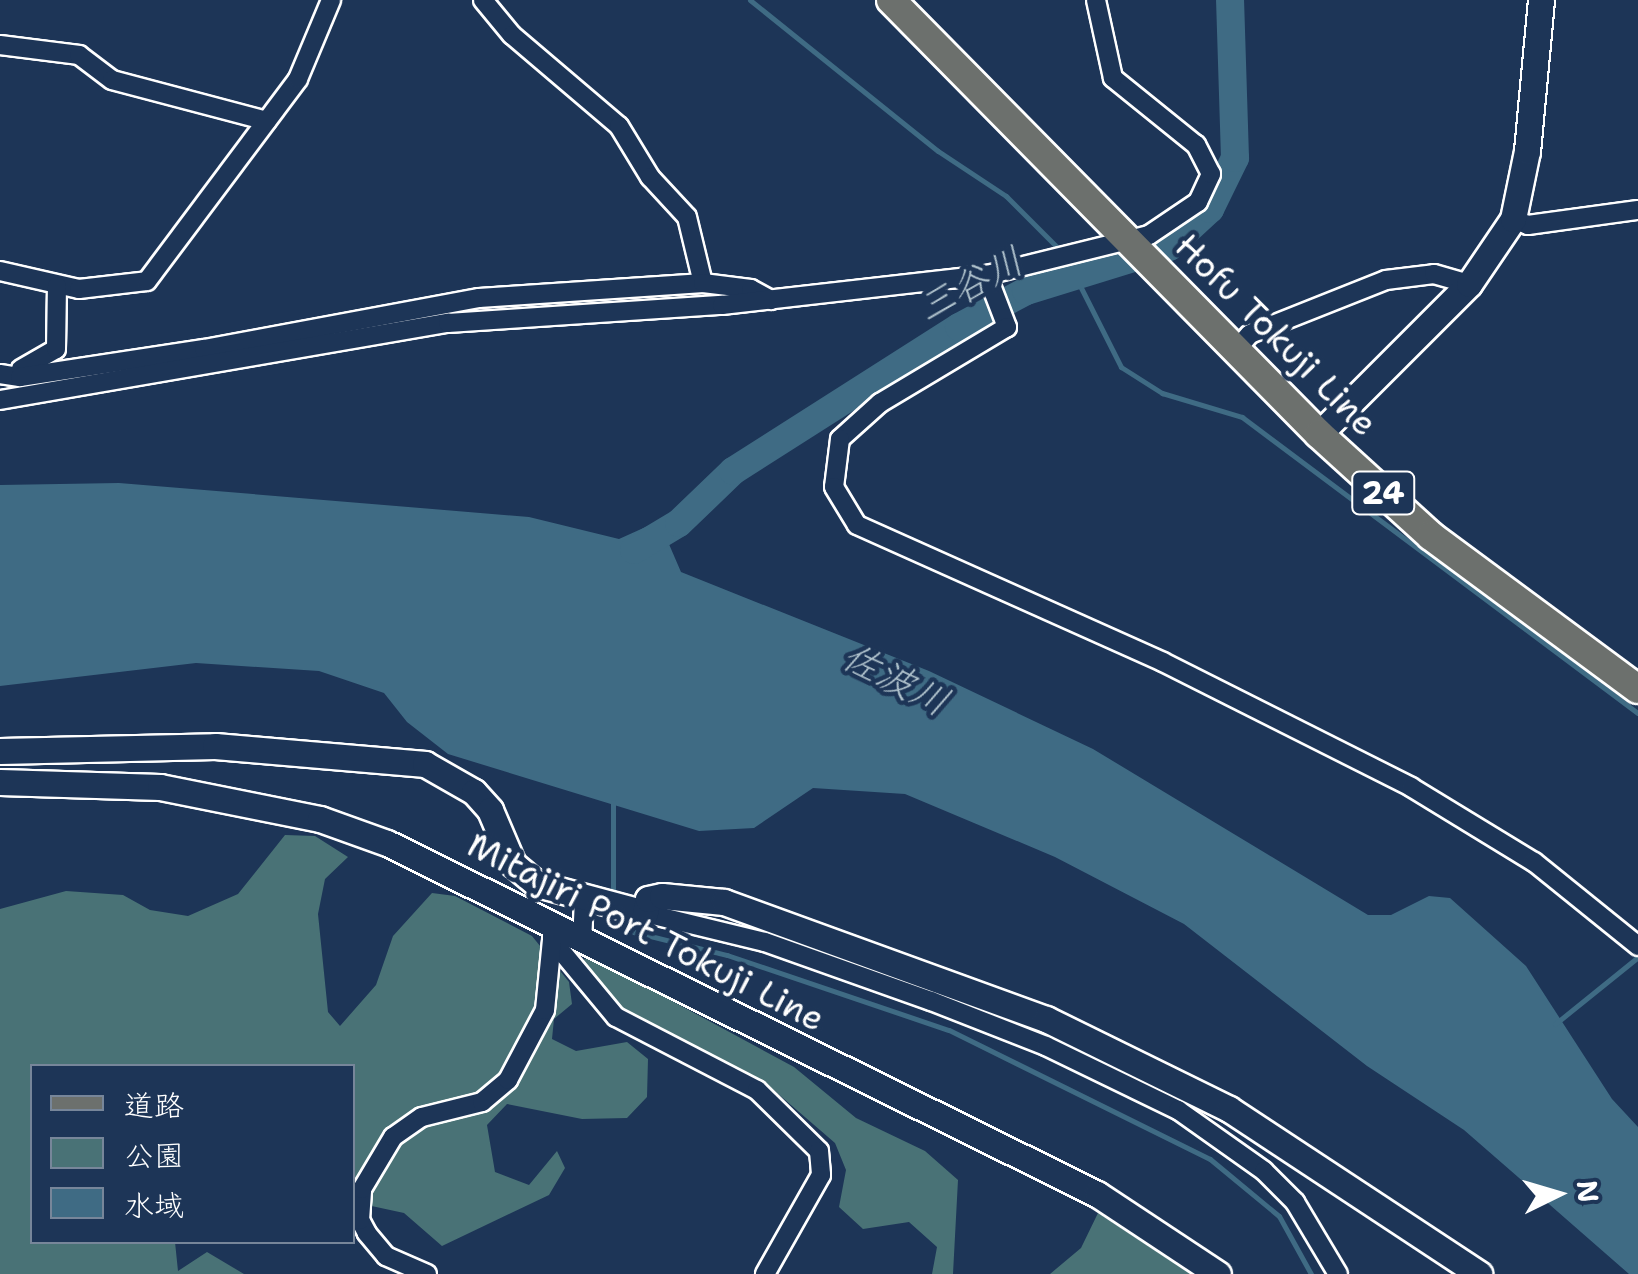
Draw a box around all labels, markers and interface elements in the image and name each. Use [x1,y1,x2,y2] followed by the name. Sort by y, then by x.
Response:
[1166,225,1386,445] street label: Hofu Tokuji Line
[909,237,1031,331] water label: 三谷川
[1350,466,1416,520] road number: 24
[835,633,957,725] water label: 佐波川
[461,824,831,1040] street label: Mitajiri Port Tokuji Line
[30,1064,355,1244] legend
[124,1085,184,1126] text: 道路
[124,1135,184,1176] text: 公園
[1508,1144,1608,1244] north arrow
[1568,1179,1608,1204] text: N
[124,1185,184,1226] text: 水域

